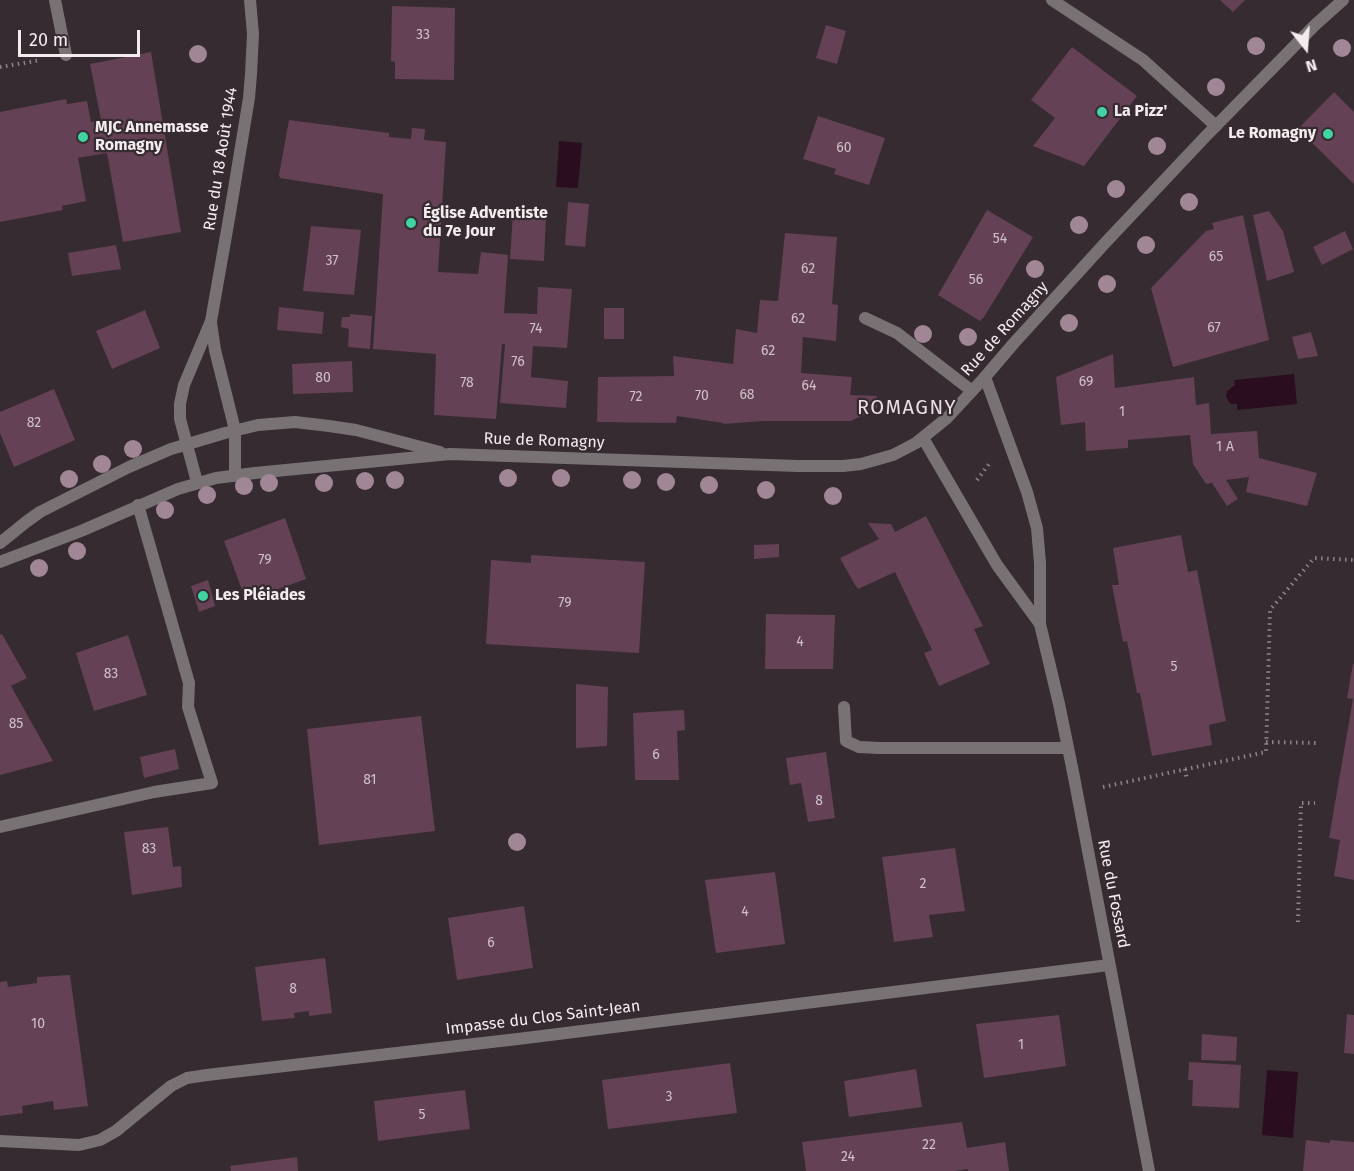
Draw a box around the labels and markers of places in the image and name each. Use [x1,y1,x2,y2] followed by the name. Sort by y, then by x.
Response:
[1114,102,1167,122] place label: La Pizz'
[1095,105,1109,119] marker: La Pizz'
[95,118,209,156] place label: MJC Annemasse Romagny
[1228,124,1316,144] place label: Le Romagny
[1321,127,1335,141] marker: Le Romagny
[76,130,90,144] marker: MJC Annemasse Romagny
[423,204,548,242] place label: Église Adventiste du 7e Jour
[404,216,418,230] marker: Église Adventiste du 7e Jour
[215,586,306,606] place label: Les Pléiades
[196,589,210,603] marker: Les Pléiades

